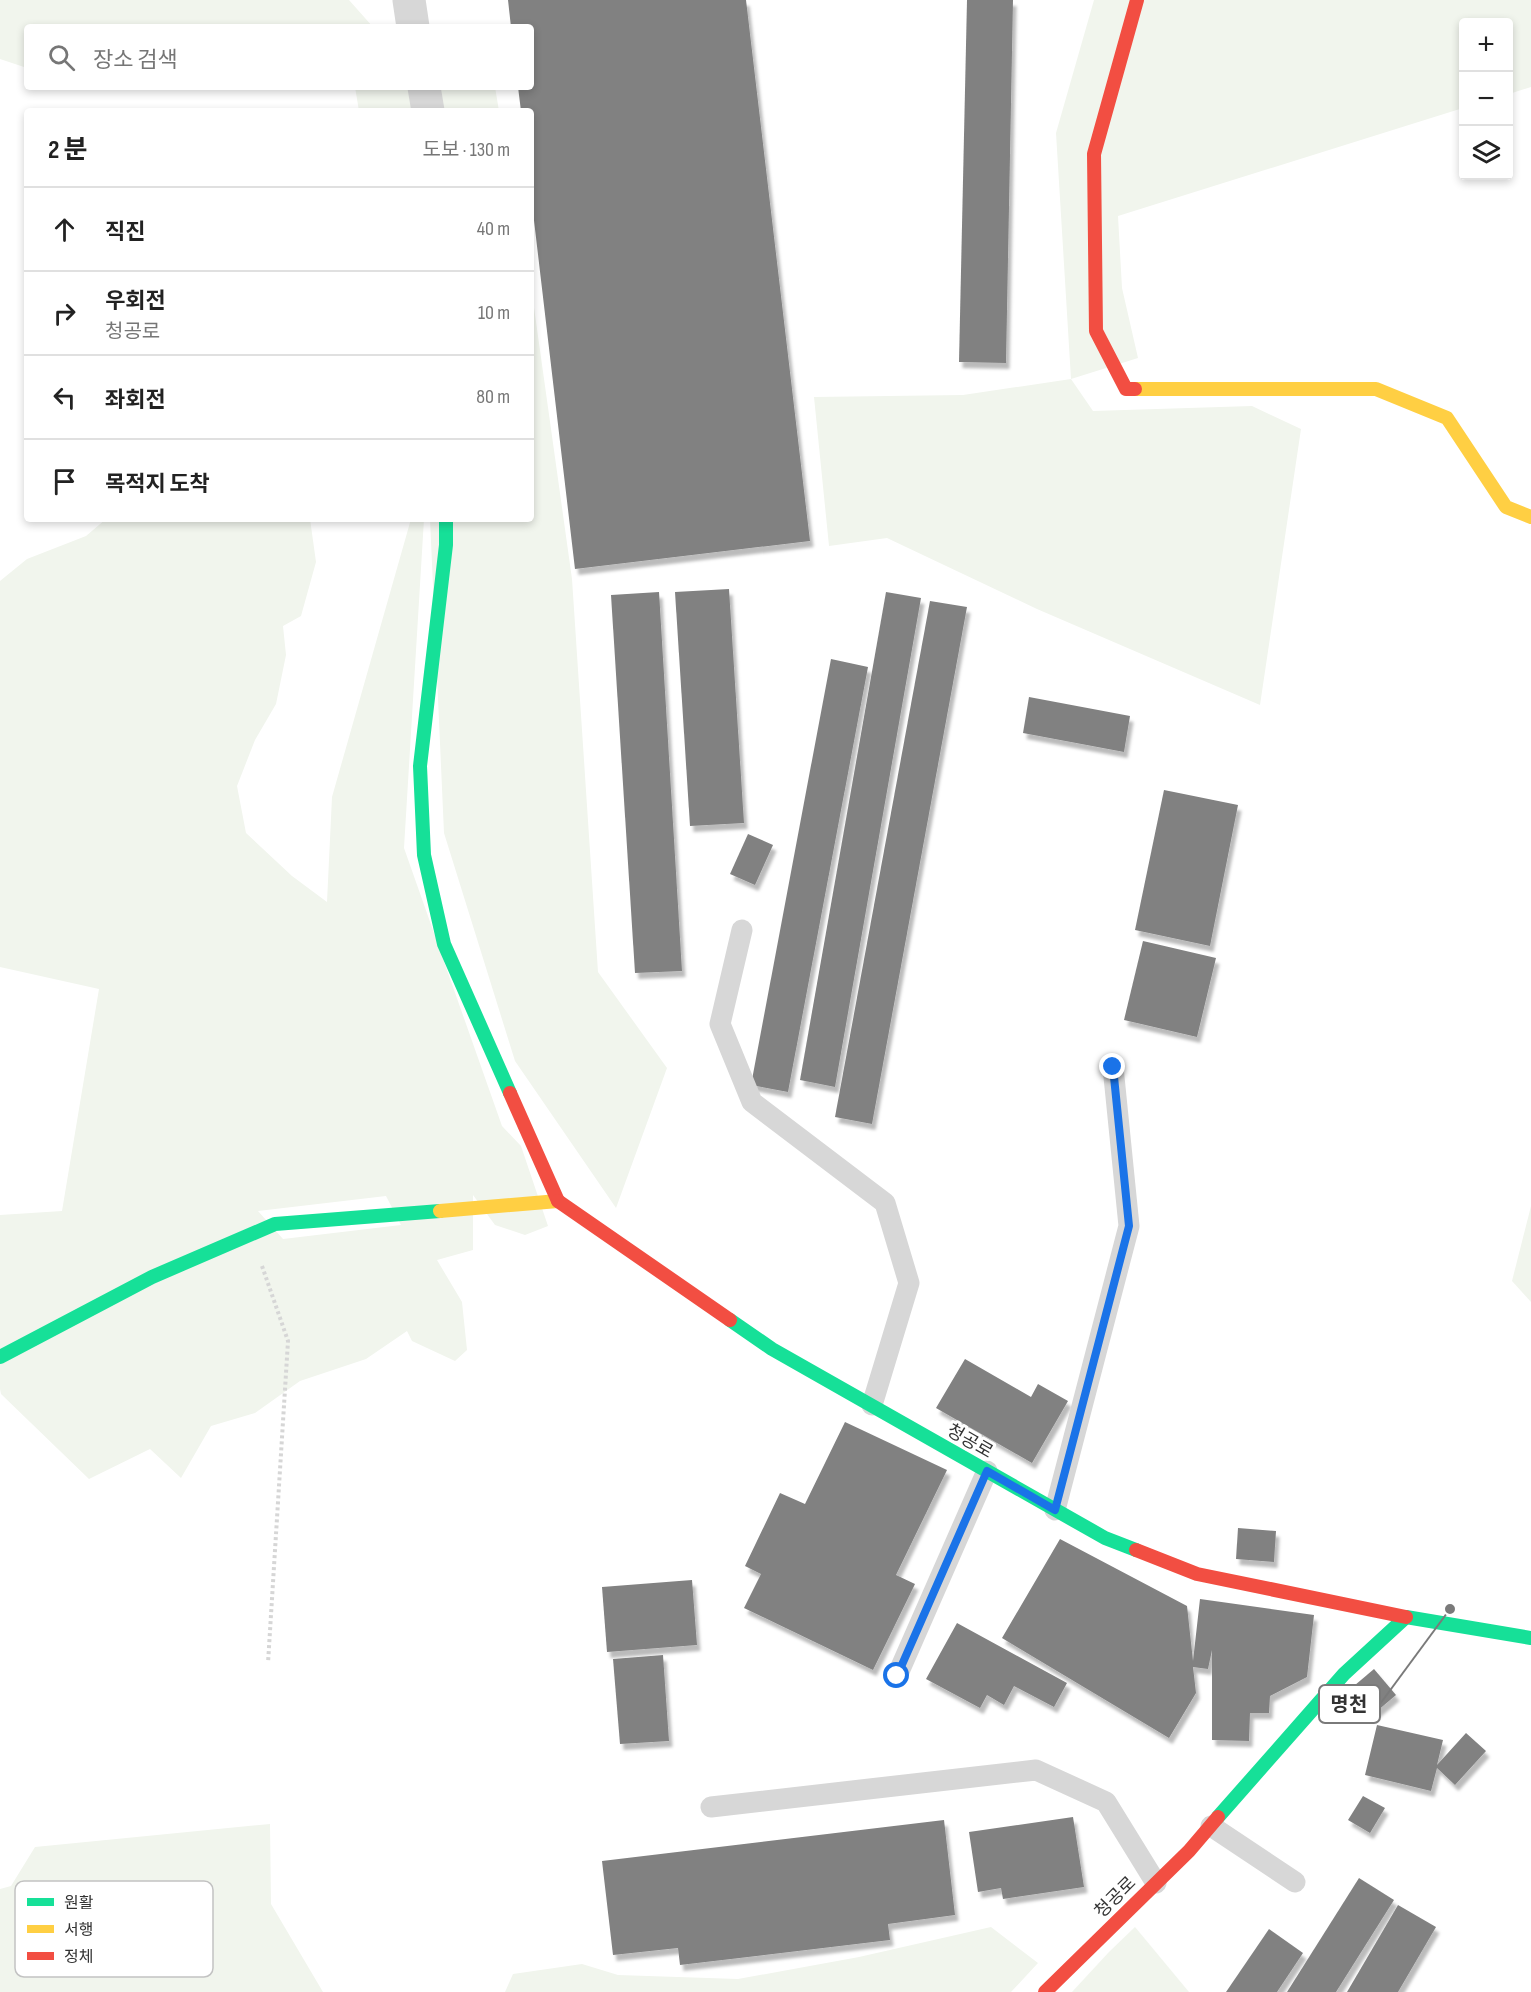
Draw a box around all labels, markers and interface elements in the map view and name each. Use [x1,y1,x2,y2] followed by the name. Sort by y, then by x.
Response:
[1459,18,1513,180] map controls
[1459,18,1513,72] button: +
[24,24,534,90] search box
[45,41,78,74] icon: search
[93,47,177,74] text: 장소 검색
[1459,72,1513,126] button: −
[1459,126,1513,180] button: layers
[48,135,87,166] text: 2 분
[423,138,510,162] text: 도보 · 130 m
[48,213,81,246] icon: ahead
[477,217,510,241] text: 40 m
[105,219,145,246] text: 직진
[105,288,166,315] text: 우회전
[48,297,81,330] icon: right
[478,301,510,325] text: 10 m
[105,320,160,344] text: 청공로
[48,381,81,414] icon: left
[476,385,510,409] text: 80 m
[105,387,166,414] text: 좌회전
[48,465,81,498] icon: arrive
[105,471,210,498] text: 목적지 도착
[1099,1053,1125,1079] route end
[943,1420,997,1463] street label: 청공로
[883,1662,909,1688] route start
[1319,1685,1380,1723] callout: 명천
[1331,1693,1367,1717] text: 명천
[1090,1872,1140,1922] street label: 청공로
[15,1881,213,1977] legend
[64,1894,94,1913] text: 원활
[64,1921,93,1940] text: 서행
[64,1948,93,1967] text: 정체

